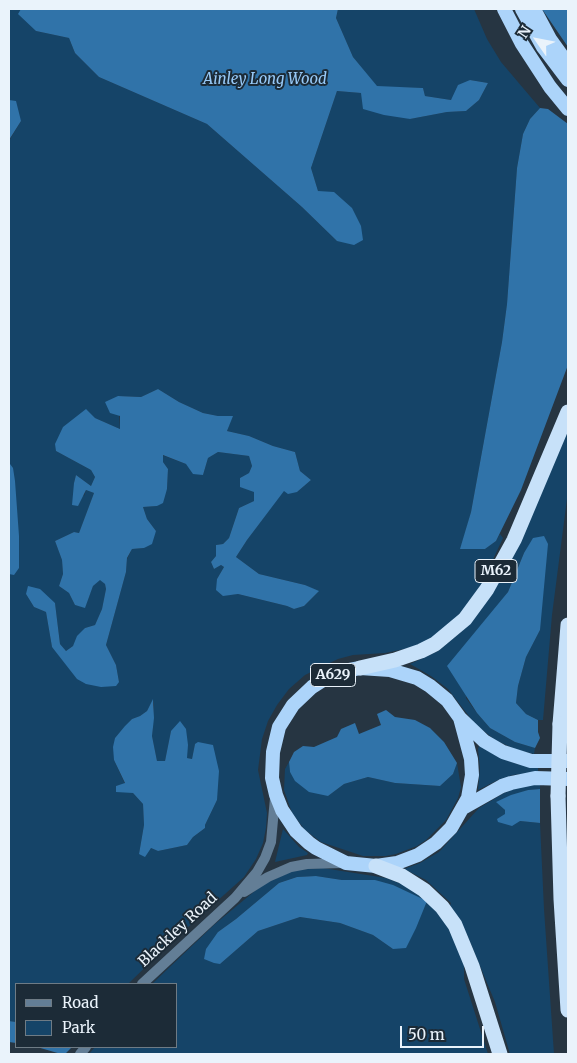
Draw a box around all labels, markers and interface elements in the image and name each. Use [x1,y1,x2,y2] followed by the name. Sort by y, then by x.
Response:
[512,15,562,65] north arrow
[514,22,535,41] text: N
[203,71,327,89] park label: Ainley Long Wood
[475,560,517,582] road number: M62
[310,664,356,686] road number: A629
[135,889,221,971] street label: Blackley Road
[15,983,178,1048] legend
[62,993,98,1012] text: Road
[402,1016,486,1048] scale bar
[62,1018,95,1037] text: Park
[408,1025,445,1044] text: 50 m

